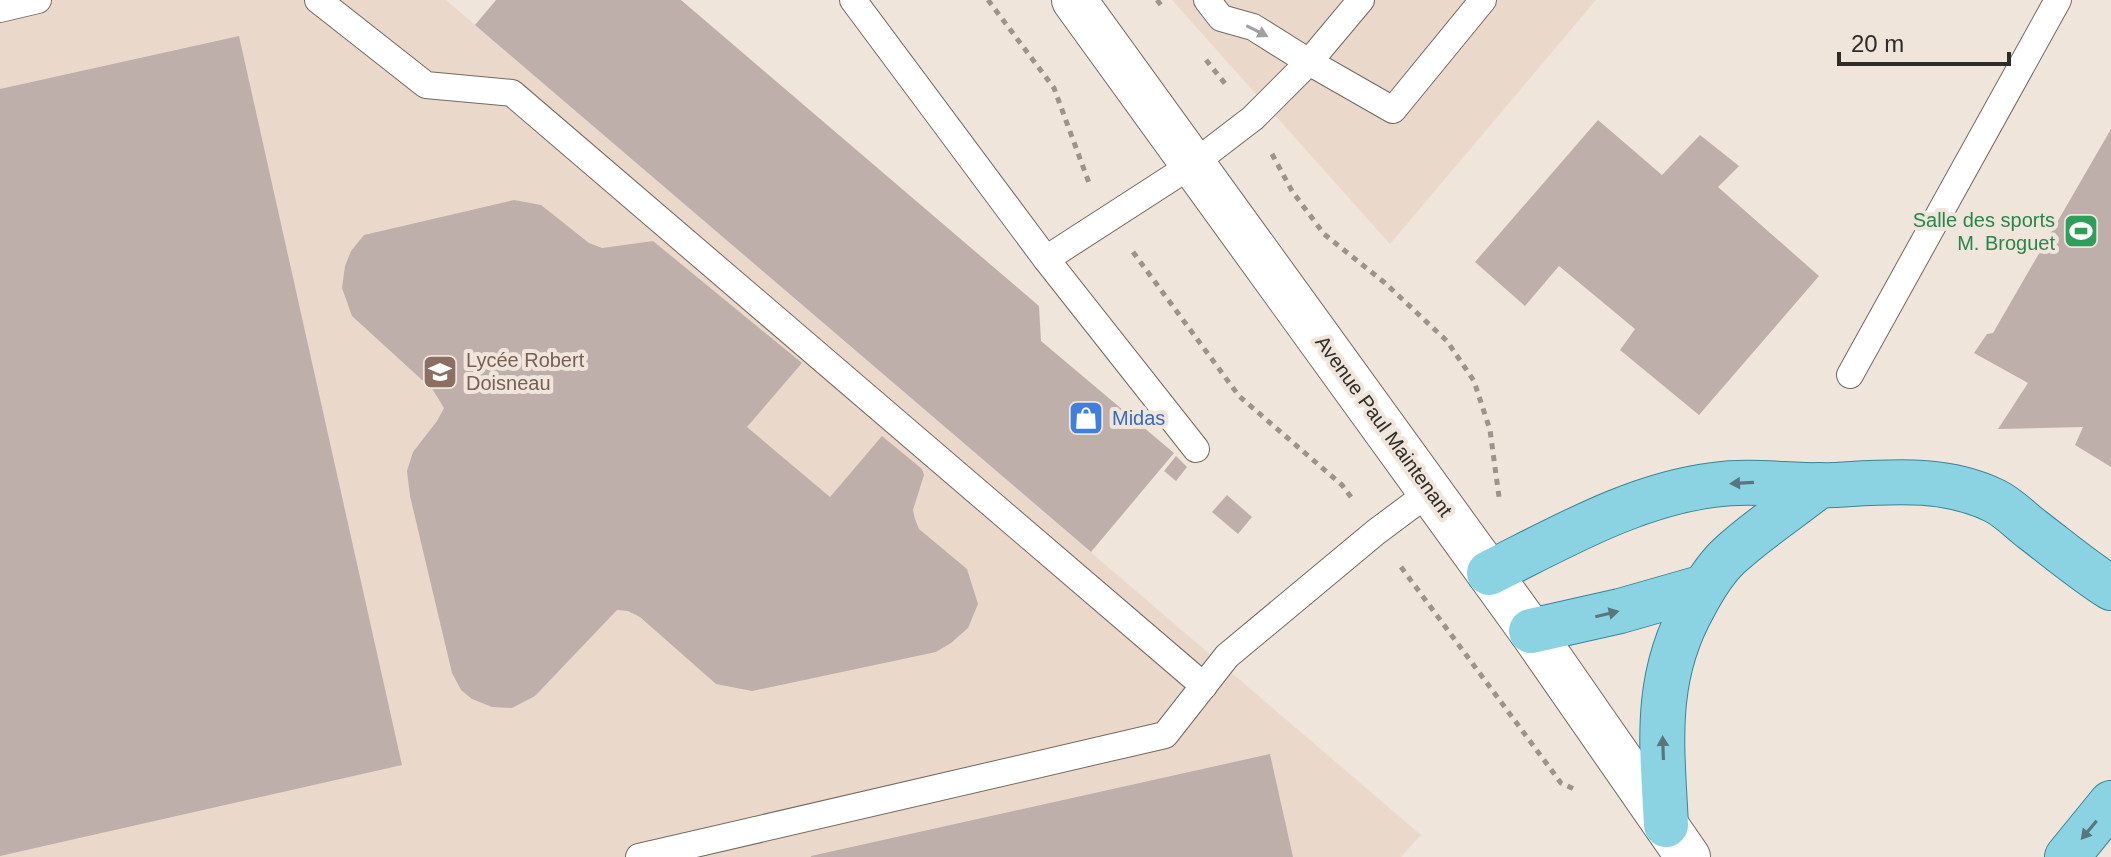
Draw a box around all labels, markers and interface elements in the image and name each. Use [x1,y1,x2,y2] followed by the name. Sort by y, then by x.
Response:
[1839,16,2009,66] scale bar
[1245,24,1268,38] one-way arrow
[1851,30,1904,57] text: 20 m
[1913,209,2055,254] place label: Salle des sports M. Broguet
[2062,212,2100,250] sports icon: Salle des sports M. Broguet
[1311,332,1457,521] street label: Avenue Paul Maintenant
[466,349,585,394] place label: Lycée Robert Doisneau
[421,353,459,391] school or university icon: Lycée Robert Doisneau
[1067,399,1105,437] shop icon: Midas
[1112,407,1165,429] place label: Midas
[1729,477,1754,490] one-way arrow
[1595,607,1620,620] one-way arrow
[1656,735,1669,760] one-way arrow
[2081,820,2098,840] one-way arrow

